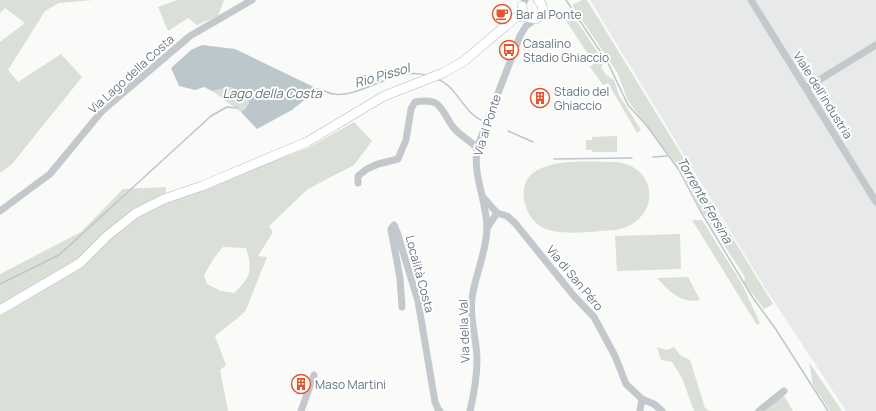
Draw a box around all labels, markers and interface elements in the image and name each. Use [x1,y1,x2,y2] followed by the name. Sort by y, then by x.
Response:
[491,3,513,25] cafe icon: Bar al Ponte
[516,6,582,23] place label: Bar al Ponte
[84,31,178,117] street label: Via Lago della Costa
[523,35,609,66] place label: Casalino Stadio Ghiaccio
[498,39,520,61] bus stop icon: Casalino Stadio Ghiaccio
[789,48,857,142] street label: Viale dell'industria
[352,58,414,91] water label: Rio Pissol
[554,83,609,114] place label: Stadio del Ghiaccio
[222,84,322,102] water label: Lago della Costa
[529,87,551,109] building icon: Stadio del Ghiaccio
[469,92,505,158] street label: Via al Ponte
[673,153,737,247] water label: Torrente Fersina
[402,233,438,315] street label: Località Costa
[543,242,607,314] street label: Via di San Péro
[454,299,474,363] street label: Via della Val
[290,373,312,395] building icon: Maso Martini
[315,376,386,393] place label: Maso Martini

